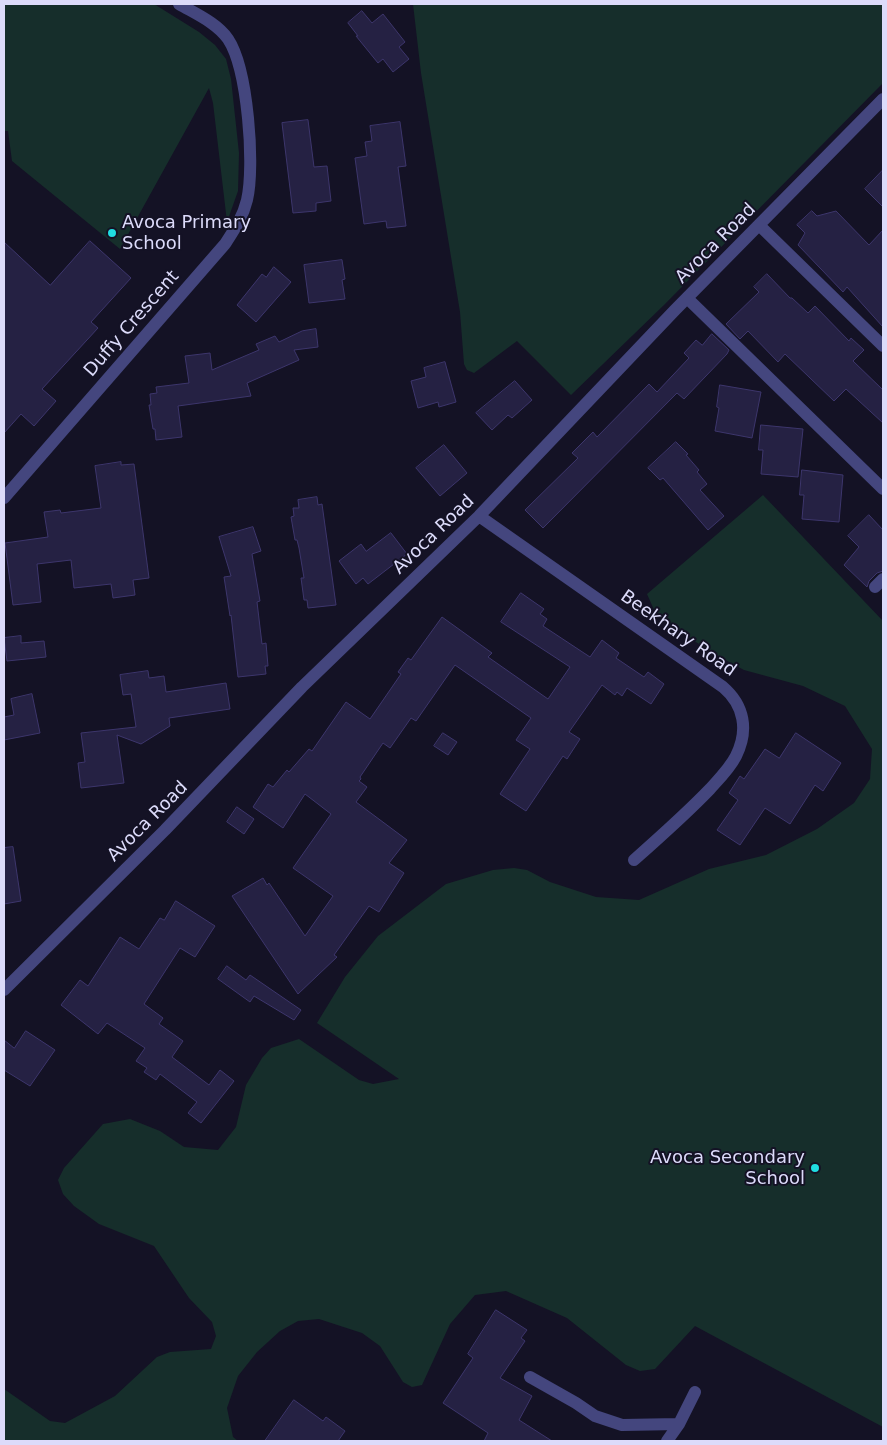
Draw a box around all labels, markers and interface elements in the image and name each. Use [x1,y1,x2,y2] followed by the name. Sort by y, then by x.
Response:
[671,199,761,289] street label: Avoca Road
[122,212,251,254] place label: Avoca Primary School
[106,227,118,239] marker: Avoca Primary School
[80,267,184,381] street label: Duffy Crescent
[389,491,479,579] street label: Avoca Road
[616,586,740,682] street label: Beekhary Road
[103,777,193,867] street label: Avoca Road
[650,1147,805,1190] place label: Avoca Secondary School
[809,1162,821,1174] marker: Avoca Secondary School

